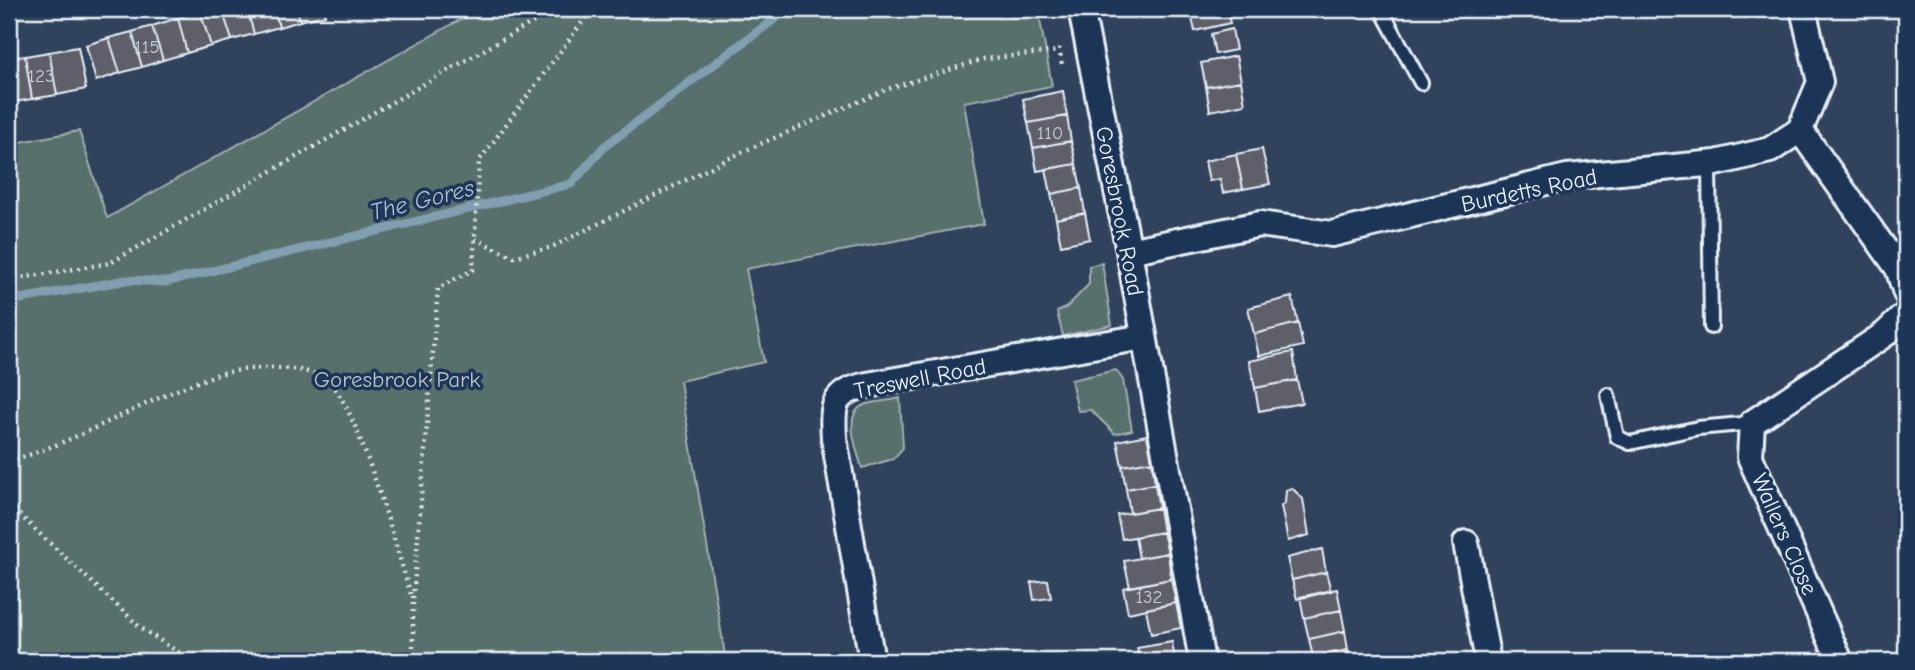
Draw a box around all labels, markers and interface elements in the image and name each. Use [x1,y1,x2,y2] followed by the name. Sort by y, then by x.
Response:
[134,36,160,58] house number: 115
[27,65,55,87] house number: 123
[1037,122,1063,144] house number: 110
[1090,124,1149,298] street label: Goresbrook Road
[1459,163,1600,218] street label: Burdetts Road
[367,174,477,226] water label: The Gores
[852,352,988,405] street label: Treswell Road
[314,366,480,393] park label: Goresbrook Park
[1746,469,1823,599] street label: Wallers Close
[1135,586,1163,608] house number: 132

